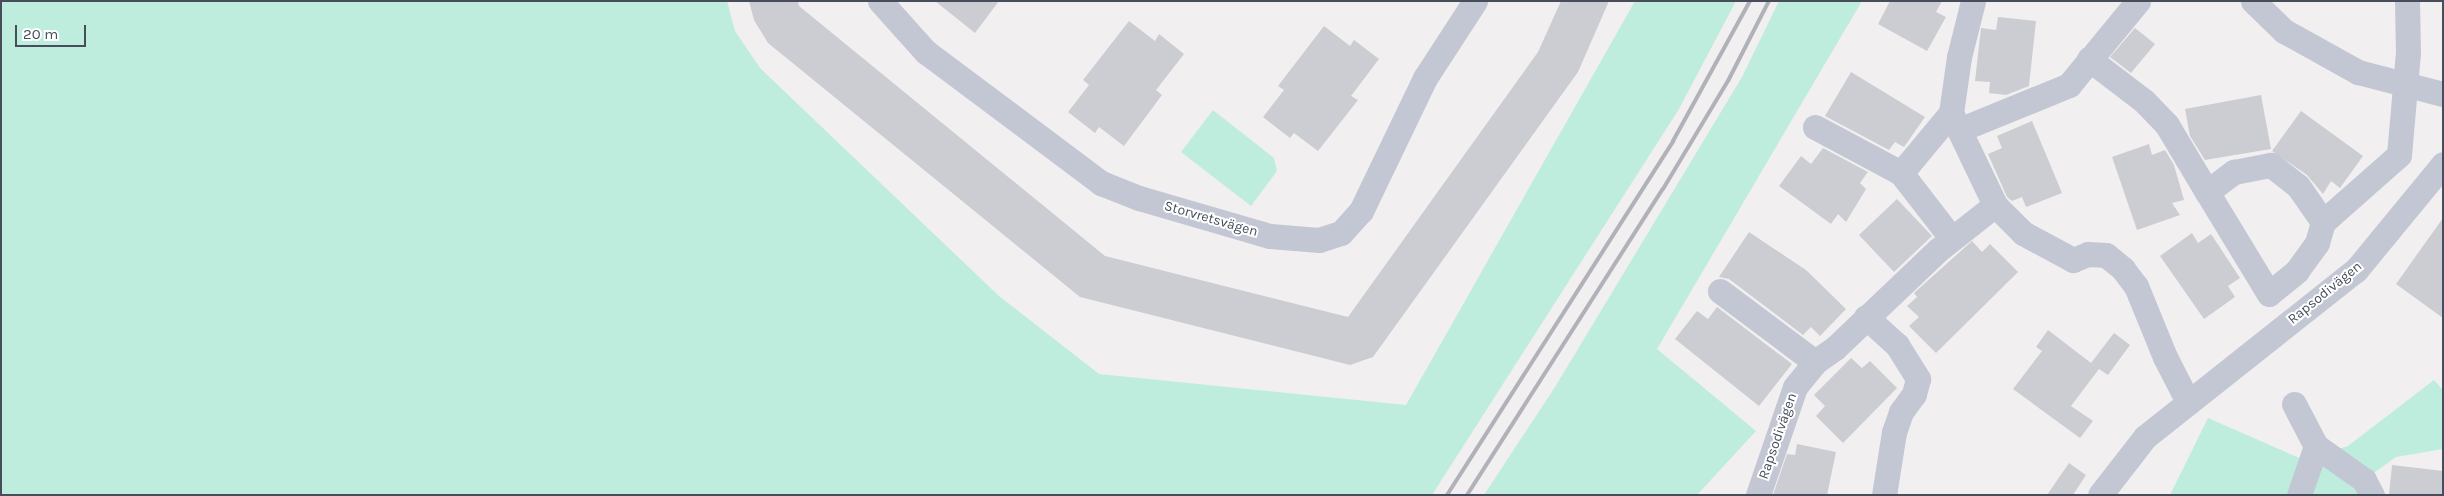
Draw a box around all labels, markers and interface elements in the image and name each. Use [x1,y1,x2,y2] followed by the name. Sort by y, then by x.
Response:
[18,15,89,47] scale bar
[23,25,58,43] text: 20 m
[1162,198,1260,240] street label: Storvretsvägen
[2285,258,2365,328] street label: Rapsodivägen
[1755,391,1801,481] street label: Rapsodivägen

